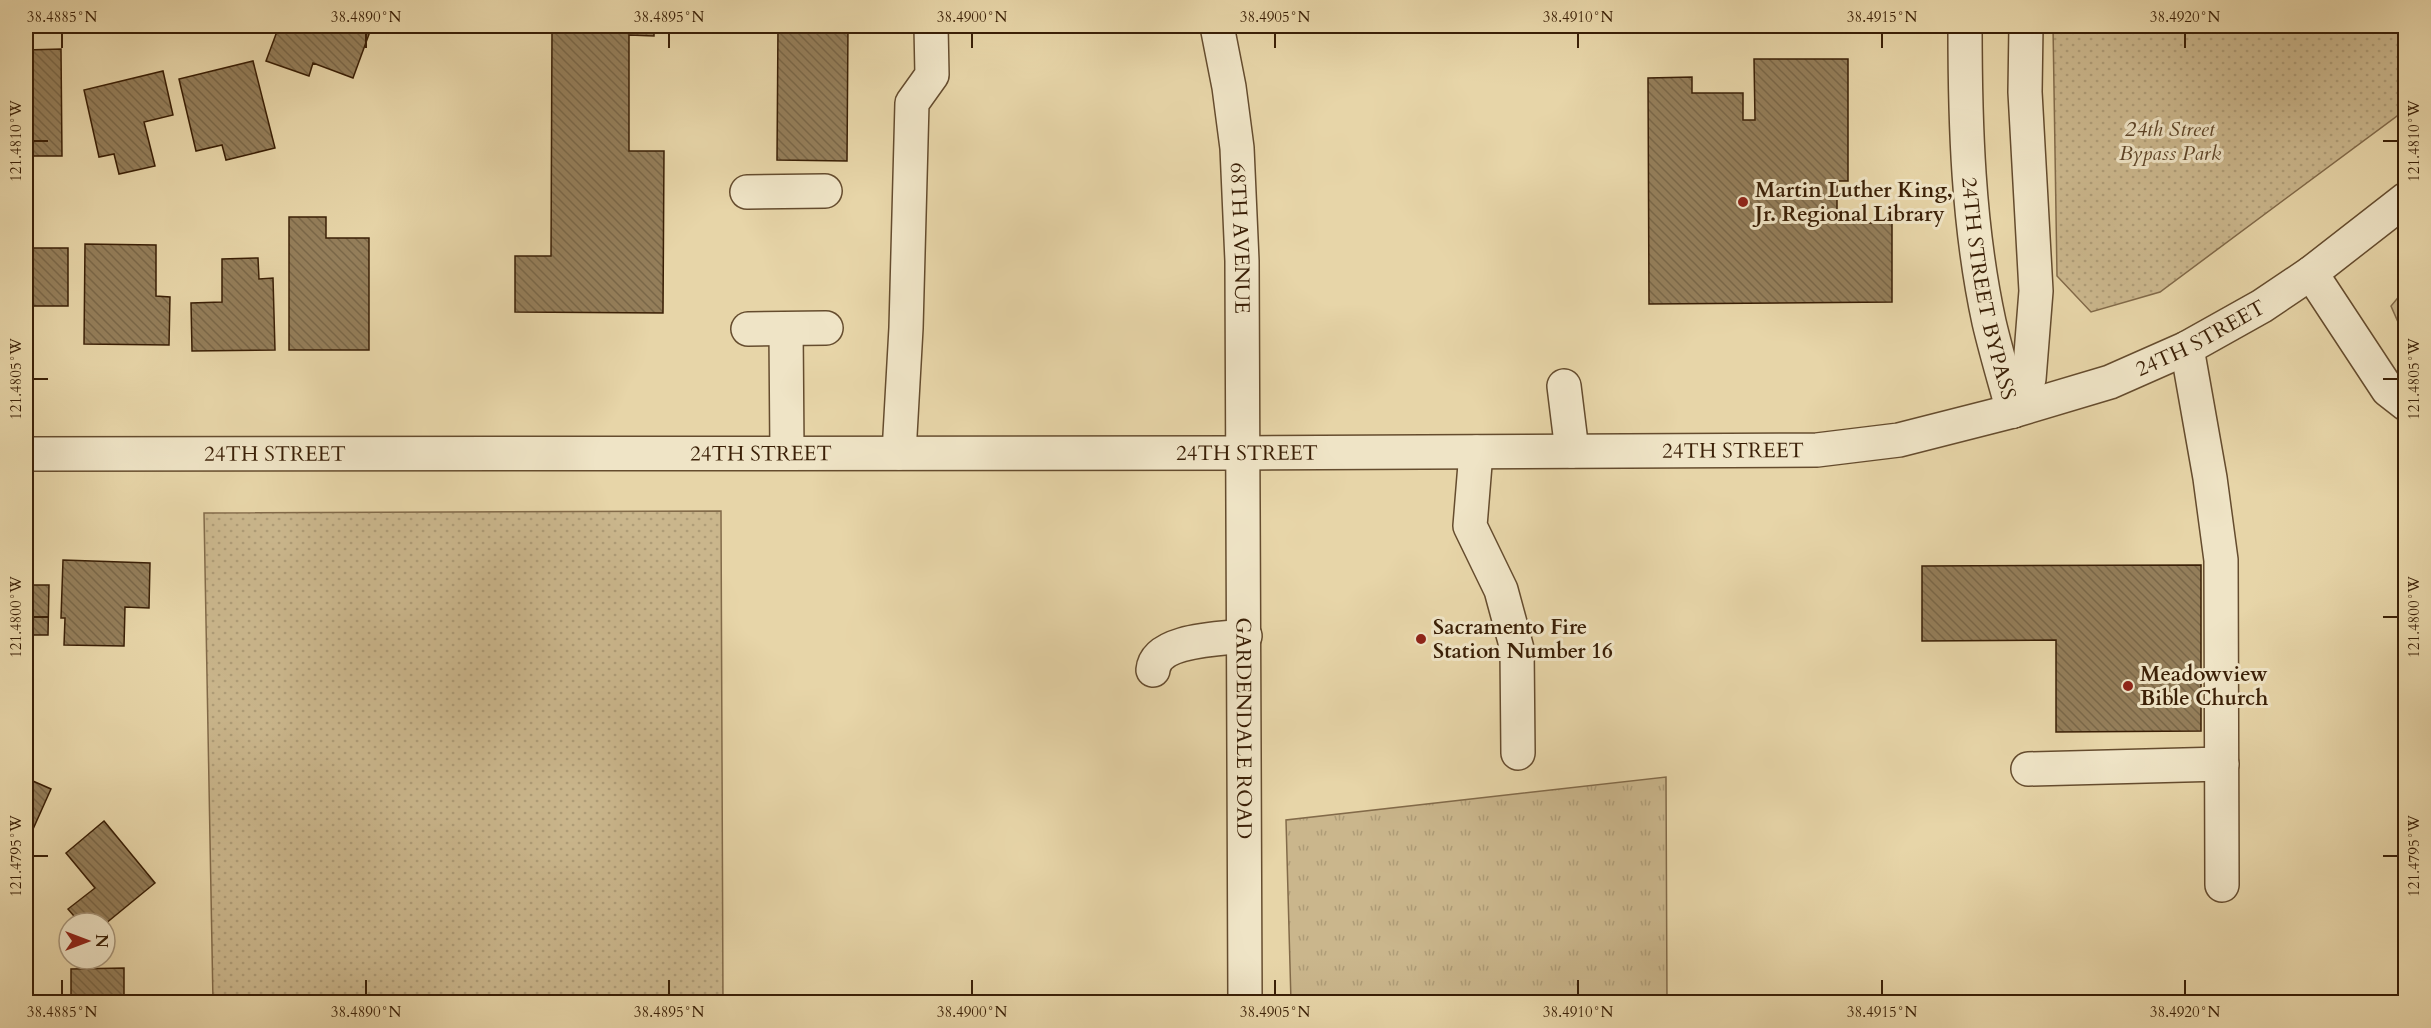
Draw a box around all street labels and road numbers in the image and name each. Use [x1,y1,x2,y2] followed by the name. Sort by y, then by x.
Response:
[1223,162,1256,314] street label: 68TH AVENUE
[1954,176,2023,403] street label: 24TH STREET BYPASS
[2131,293,2271,384] street label: 24TH STREET
[1662,436,1804,466] street label: 24TH STREET
[690,439,832,468] street label: 24TH STREET
[1176,439,1318,468] street label: 24TH STREET
[204,440,346,469] street label: 24TH STREET
[1228,617,1258,839] street label: GARDENDALE ROAD

